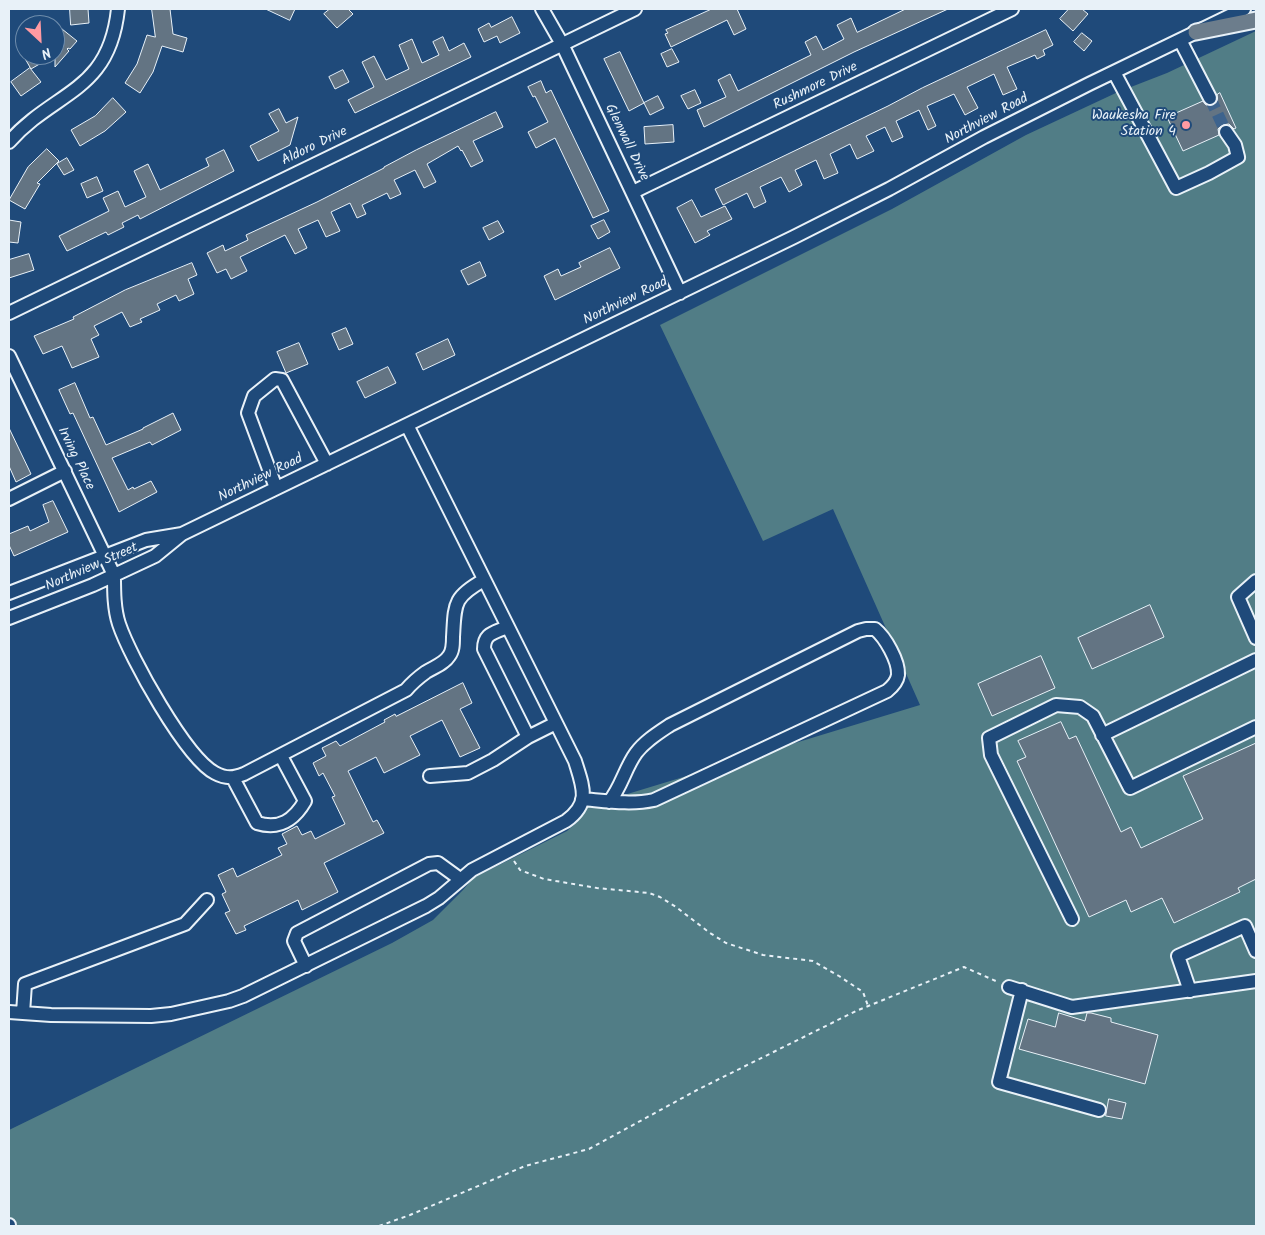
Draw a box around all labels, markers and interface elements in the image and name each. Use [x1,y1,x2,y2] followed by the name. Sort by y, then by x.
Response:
[15,15,65,65] north arrow
[37,41,55,65] text: N
[771,59,861,115] street label: Rushmore Drive
[942,91,1032,149] street label: Northview Road
[600,102,652,184] street label: Glenwall Drive
[1092,109,1176,142] place label: Waukesha Fire Station 4
[1180,119,1192,131] marker: Waukesha Fire Station 4
[279,124,351,170] street label: Aldoro Drive
[581,274,671,330] street label: Northview Road
[53,425,97,493] street label: Irving Place
[216,451,306,507] street label: Northview Road
[43,540,141,596] street label: Northview Street

